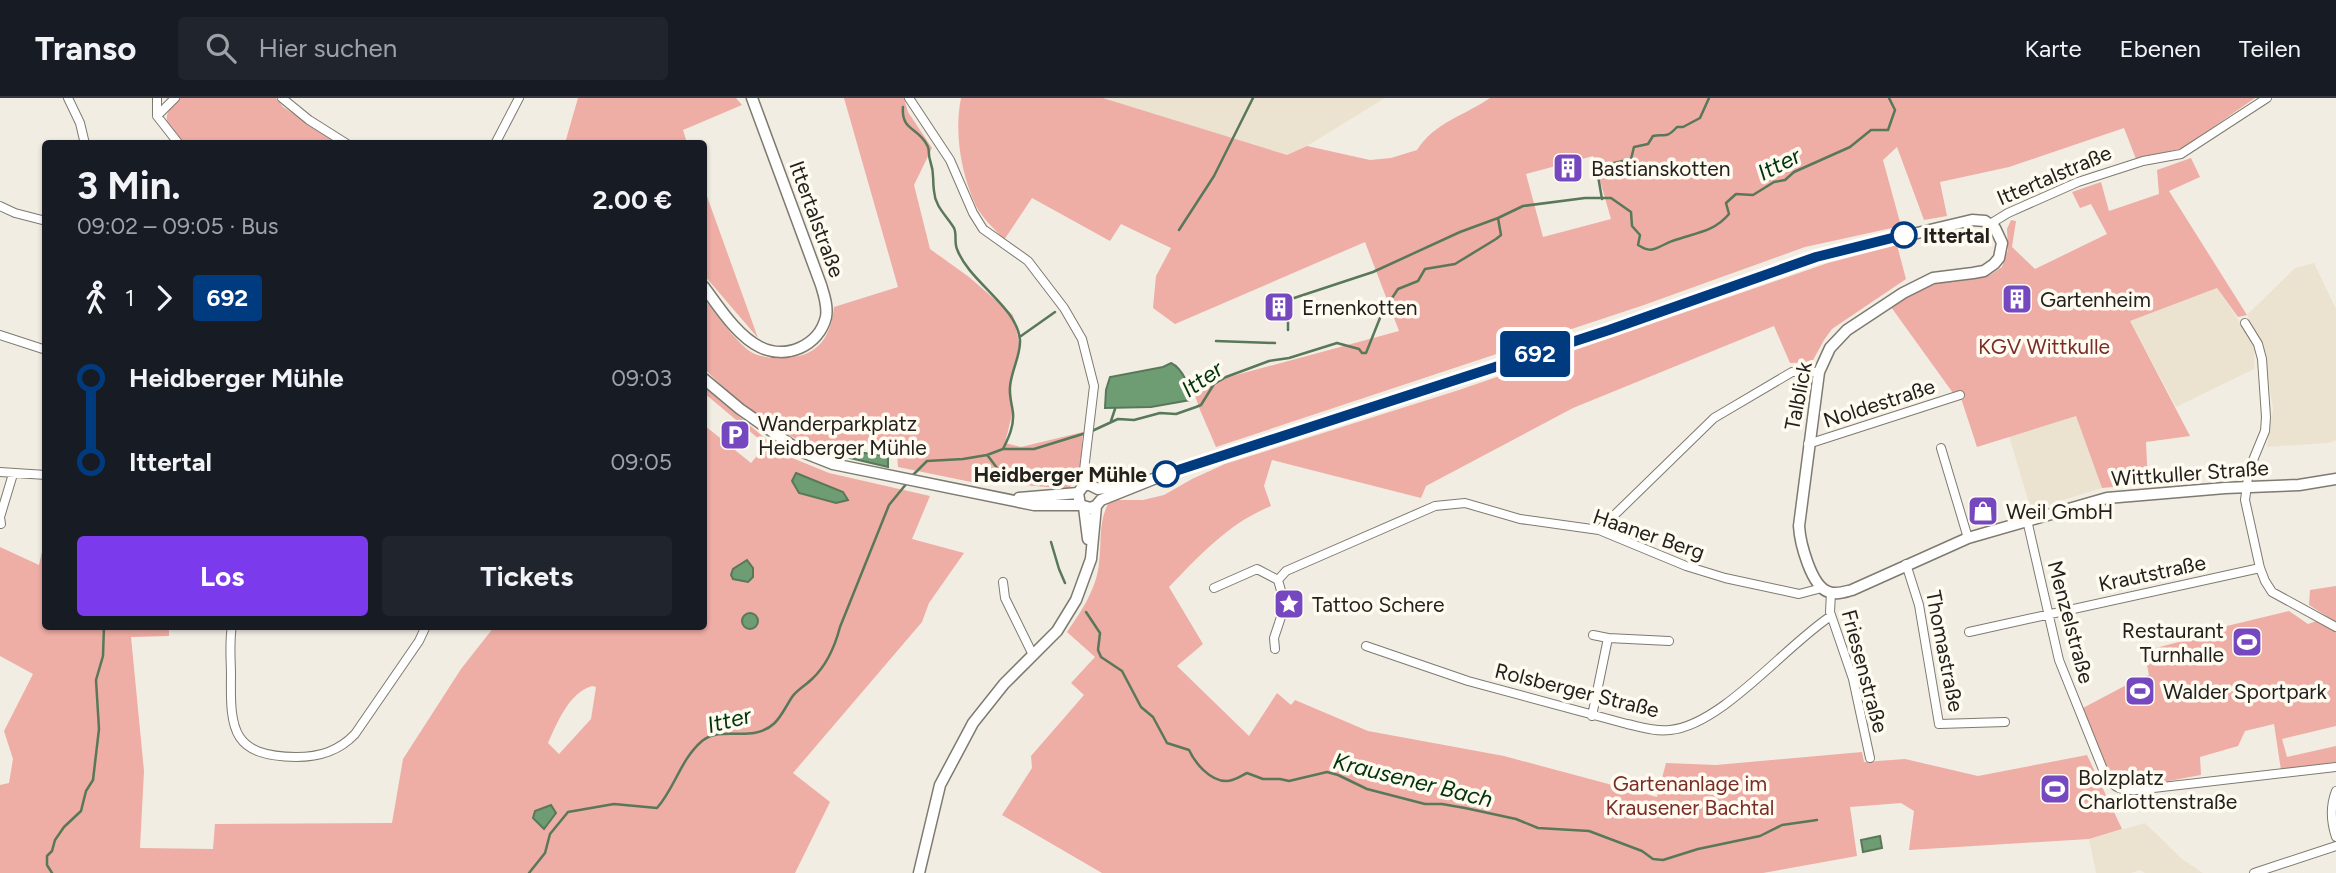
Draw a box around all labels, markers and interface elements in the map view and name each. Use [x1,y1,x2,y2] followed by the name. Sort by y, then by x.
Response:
[178,17,668,80] search box
[35,29,136,68] text: Transo
[202,29,240,67] icon: search
[258,32,397,64] text: Hier suchen
[2025,34,2082,63] text: Karte
[2120,34,2201,63] text: Ebenen
[2239,34,2301,63] text: Teilen
[1993,140,2115,210] street label: Ittertalstraße
[1753,141,1806,187] water label: Itter
[1551,151,1585,185] building icon: Bastianskotten
[1591,156,1731,181] place label: Bastianskotten
[784,157,850,281] street label: Ittertalstraße
[77,163,181,209] text: 3 Min.
[593,184,672,216] text: 2.00 €
[77,212,279,240] text: 09:02 – 09:05 · Bus
[1891,222,1917,248] marker: Ittertal
[1923,223,1990,248] place label: Ittertal
[77,279,115,317] icon: walk
[145,279,183,317] icon: forward
[2000,282,2034,316] building icon: Gartenheim
[207,283,248,312] text: 692
[125,284,135,312] text: 1
[2040,287,2151,312] place label: Gartenheim
[1262,290,1296,324] building icon: Ernenkotten
[1302,295,1418,320] place label: Ernenkotten
[1495,331,1575,377] line badge: 692
[1978,334,2110,359] park label: KGV Wittkulle
[1514,339,1556,368] text: 692
[1176,354,1229,403] water label: Itter
[1779,359,1817,432] street label: Talblick
[129,362,344,394] text: Heidberger Mühle
[611,364,672,392] text: 09:03
[1820,373,1938,433] street label: Noldestraße
[758,411,927,460] place label: Wanderparkplatz Heidberger Mühle
[718,418,752,452] parking icon: Wanderparkplatz Heidberger Mühle
[129,446,212,478] text: Ittertal
[610,448,672,476] text: 09:05
[2110,455,2270,491] street label: Wittkuller Straße
[1153,461,1179,487] marker: Heidberger Mühle
[974,462,1147,487] place label: Heidberger Mühle
[1966,494,2000,528] shop icon: Weil GmbH
[2006,499,2113,524] place label: Weil GmbH
[1590,503,1708,565] street label: Haaner Berg
[77,536,368,616] button: Los
[382,536,672,616] button: Tickets
[2096,549,2208,597] street label: Krautstraße
[2043,558,2099,686] street label: Menzelstraße
[1272,587,1306,621] place icon: Tattoo Schere
[1921,588,1969,714] street label: Thomastraße
[1312,592,1444,617] place label: Tattoo Schere
[1837,607,1893,735] street label: Friesenstraße
[2122,618,2224,667] place label: Restaurant Turnhalle
[2230,625,2264,659] sports icon: Restaurant Turnhalle
[1492,657,1662,723] street label: Rolsberger Straße
[2123,674,2157,708] sports icon: Walder Sportpark
[2163,679,2327,704] place label: Walder Sportpark
[704,701,755,739] water label: Itter
[1330,747,1496,813] water label: Krausener Bach
[2078,765,2237,814] place label: Bolzplatz Charlottenstraße
[1606,771,1774,820] park label: Gartenanlage im Krausener Bachtal
[2038,772,2072,806] sports icon: Bolzplatz Charlottenstraße

